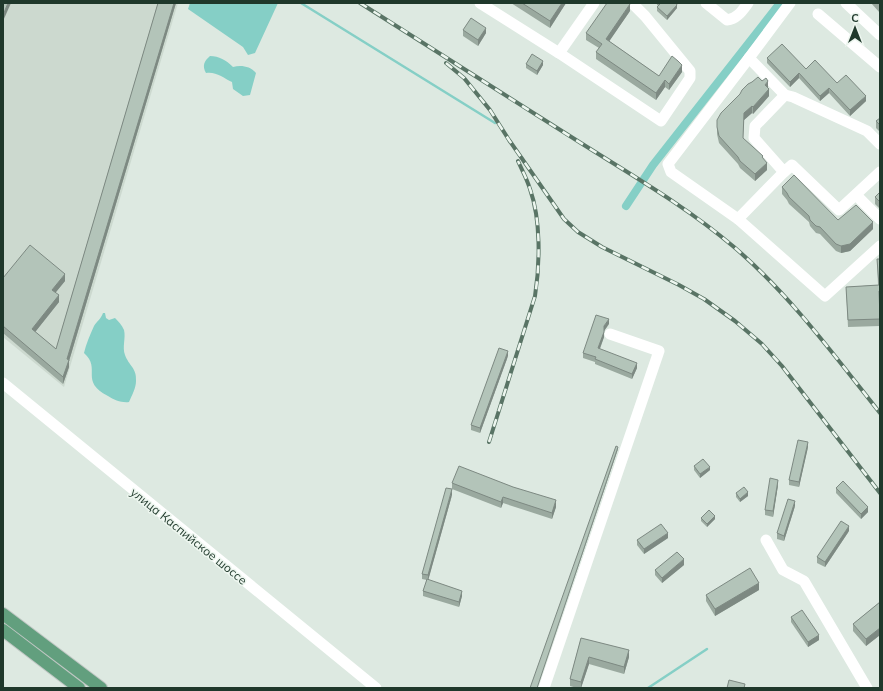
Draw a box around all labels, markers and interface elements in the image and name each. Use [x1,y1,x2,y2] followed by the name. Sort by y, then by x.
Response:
[835,8,875,48] north arrow
[851,11,859,25] text: С
[128,484,251,588] street label: улица Каспийское шоссе

